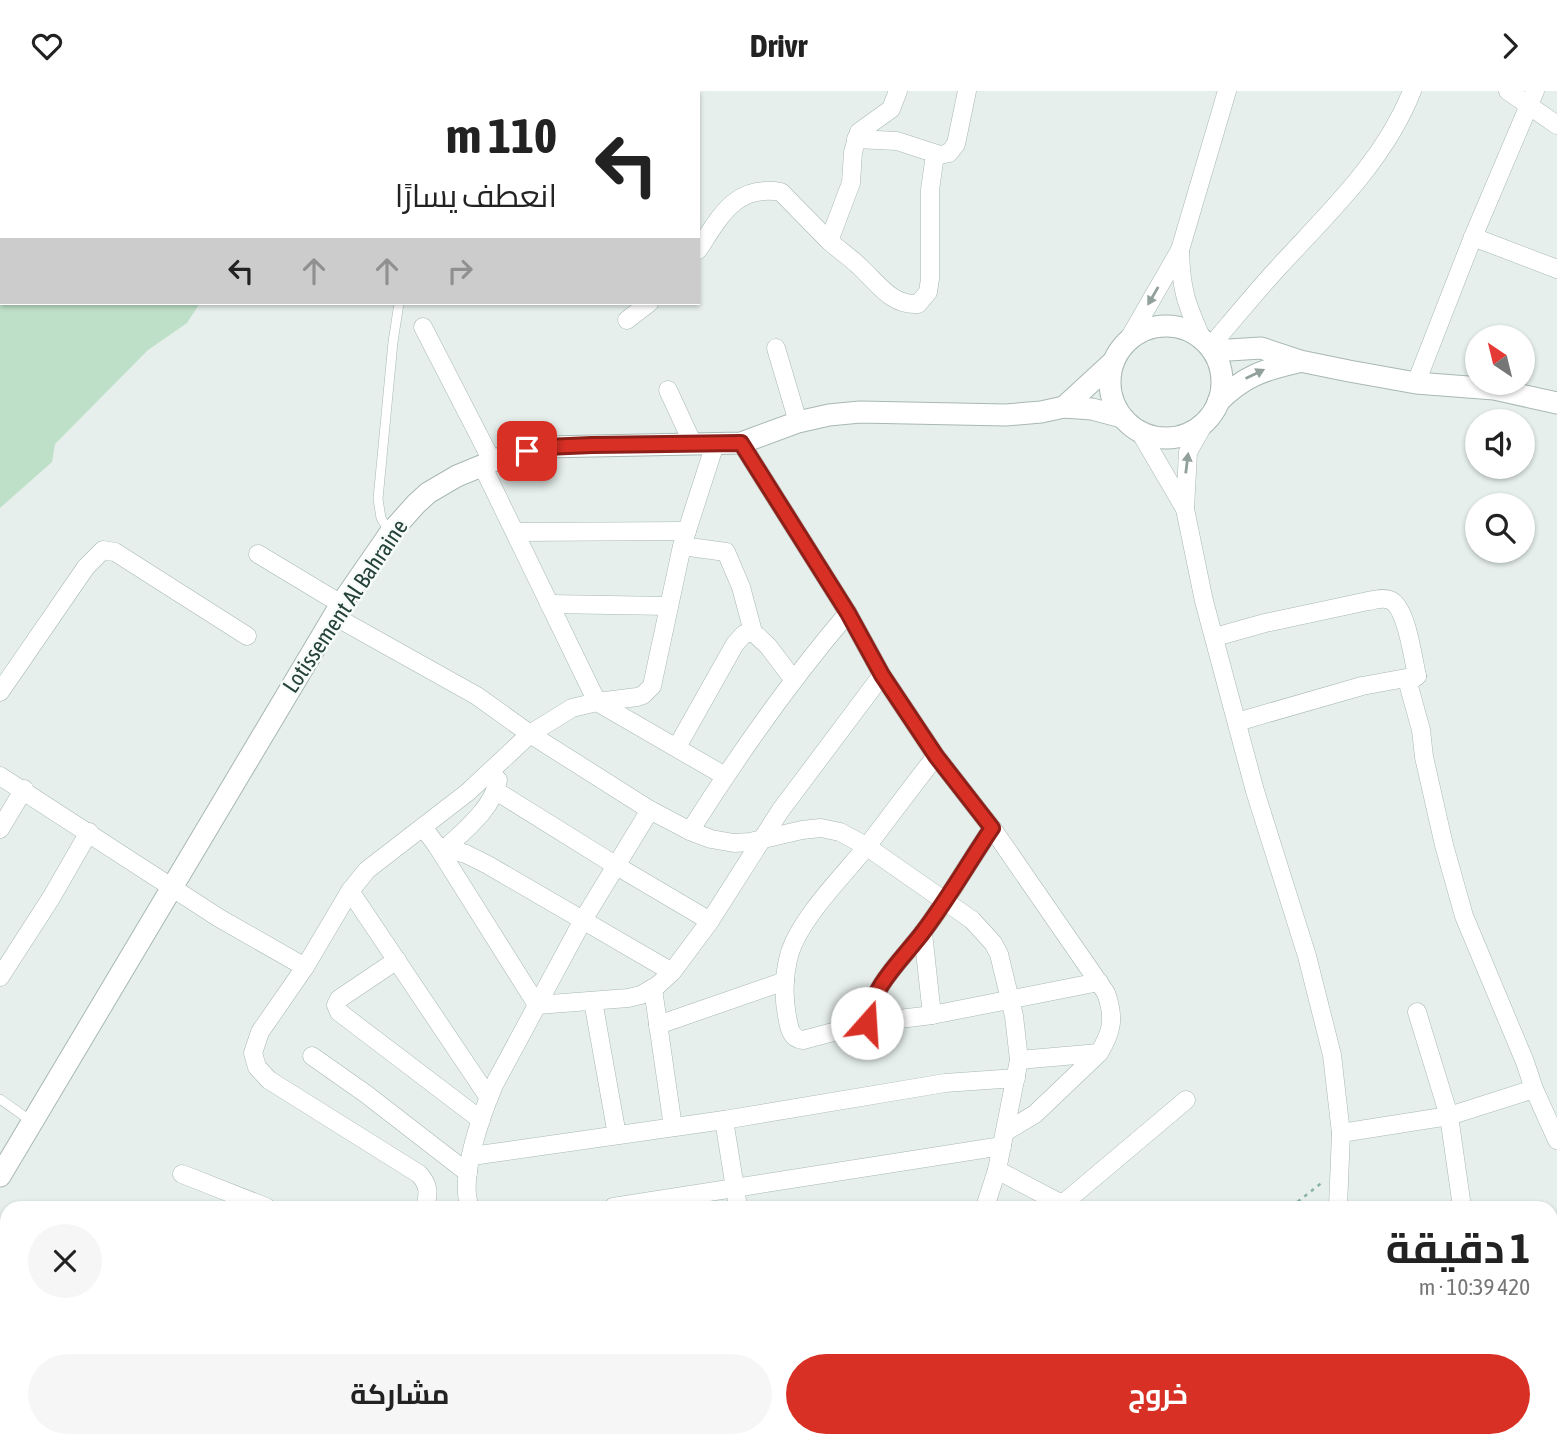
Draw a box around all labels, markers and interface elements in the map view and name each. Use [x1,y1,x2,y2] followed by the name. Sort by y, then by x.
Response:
[28,27,66,65] icon: heart
[750,27,807,64] text: Drivr
[1491,27,1529,65] icon: forward
[446,107,557,163] text: 110 m
[581,119,672,210] icon: left
[395,177,557,214] text: انعطف يسارًا
[222,252,260,290] icon: left
[295,252,333,290] icon: ahead
[368,252,406,290] icon: ahead
[441,252,479,290] icon: right
[1147,286,1159,306] one-way arrow
[1465,325,1535,395] north arrow
[1465,325,1535,563] map controls
[1245,368,1265,380] one-way arrow
[1465,409,1535,479] button: sound
[497,421,557,481] pin
[508,432,546,470] icon: arrive
[1181,452,1192,474] one-way arrow
[1465,493,1535,563] button: search
[277,514,413,698] street label: Lotissement Al Bahraine
[830,986,904,1060] position arrow
[28,1224,102,1298] button: close
[1386,1224,1530,1272] text: 1 دقيقة
[1419,1274,1530,1300] text: 420 m · 10:39
[28,1354,772,1434] button: مشاركة
[786,1354,1530,1434] button: خروج

